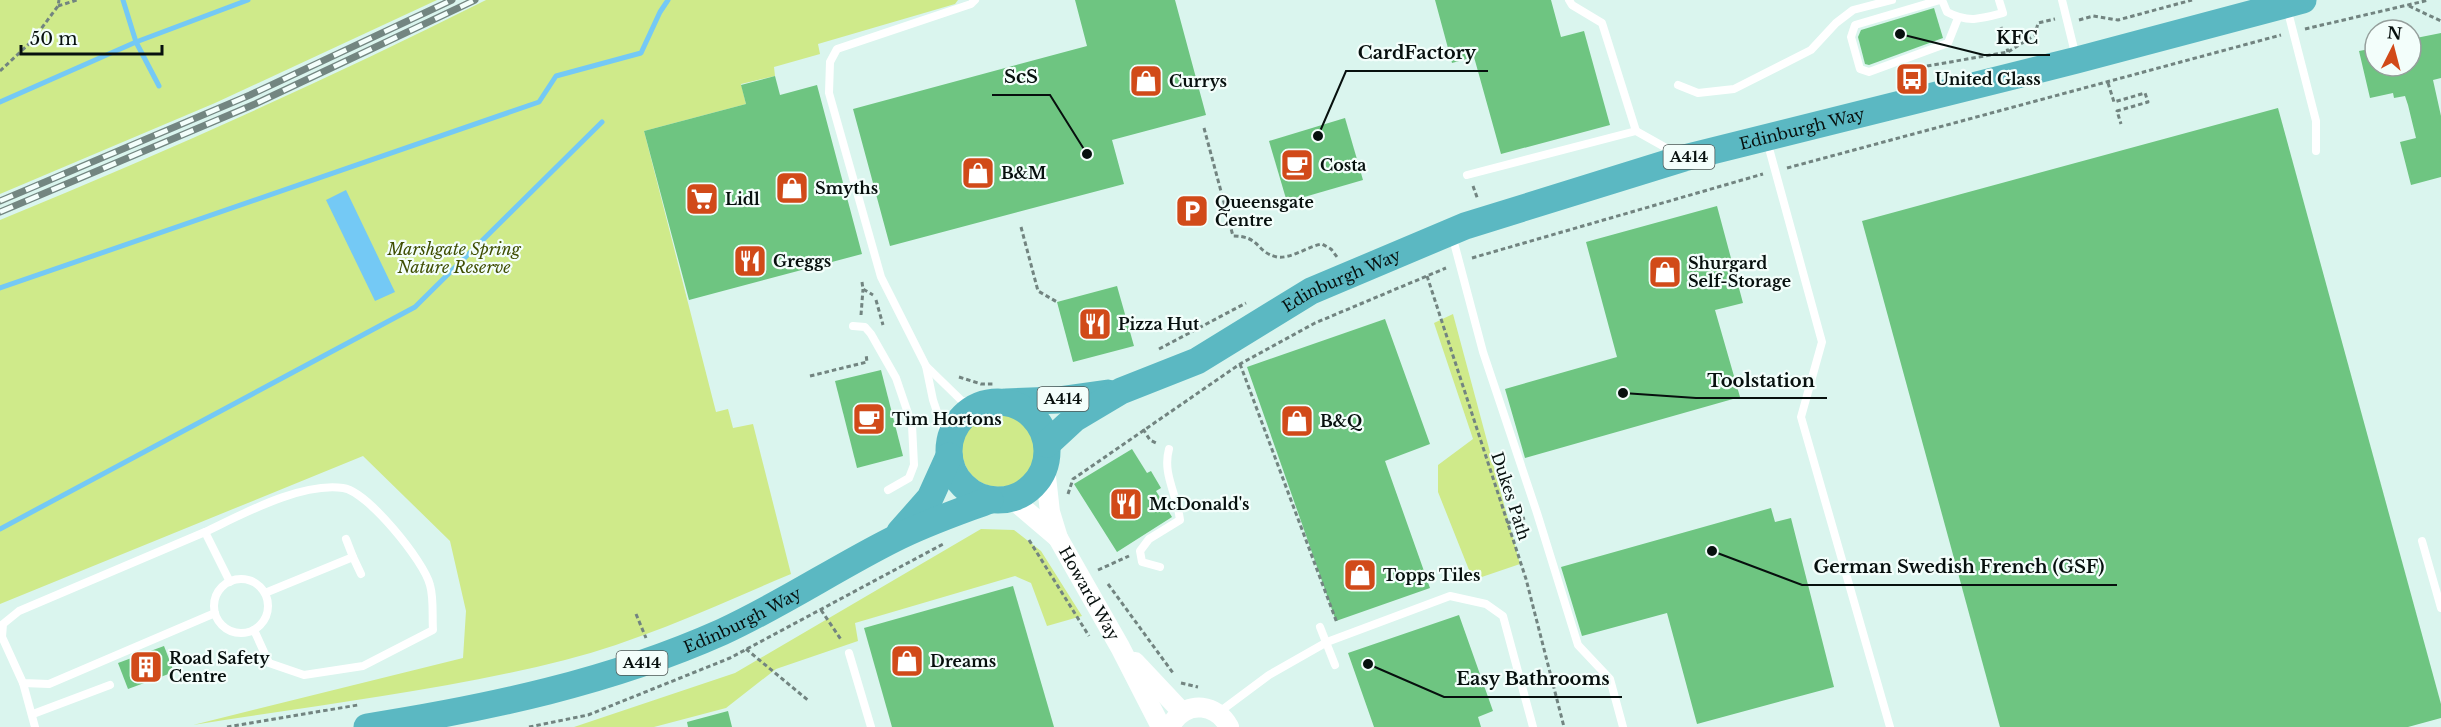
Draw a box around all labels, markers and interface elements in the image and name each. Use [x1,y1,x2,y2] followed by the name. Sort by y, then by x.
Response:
[21,18,162,56] scale bar
[2363,18,2423,78] north arrow
[1984,19,2050,55] callout: KFC
[2386,22,2403,44] text: N
[1996,27,2038,49] text: KFC
[30,28,78,50] text: 50 m
[1346,35,1488,71] callout: CardFactory
[1358,42,1477,64] text: CardFactory
[992,59,1050,95] callout: ScS
[1894,61,1930,97] bus stop icon: United Glass
[1128,63,1164,99] shop icon: Currys
[1004,66,1038,88] text: ScS
[1935,69,2041,89] place label: United Glass
[1169,71,1227,91] place label: Currys
[1737,103,1867,154] street label: Edinburgh Way
[1664,145,1714,169] road number: A414
[1279,147,1315,183] cafe icon: Costa
[960,155,996,191] shop icon: B&M
[1320,155,1366,175] place label: Costa
[1001,163,1046,183] place label: B&M
[774,170,810,206] shop icon: Smyths
[815,178,878,198] place label: Smyths
[684,181,720,217] supermarket icon: Lidl
[725,189,760,209] place label: Lidl
[1215,192,1314,230] place label: Queensgate Centre
[1174,193,1210,229] parking icon: Queensgate Centre
[387,239,522,277] park label: Marshgate Spring Nature Reserve
[732,243,768,279] restaurant icon: Greggs
[1278,244,1404,316] street label: Edinburgh Way
[773,251,831,271] place label: Greggs
[1688,253,1791,291] place label: Shurgard Self-Storage
[1647,254,1683,290] shop icon: Shurgard Self-Storage
[1077,306,1113,342] restaurant icon: Pizza Hut
[1118,314,1200,334] place label: Pizza Hut
[1696,362,1827,398] callout: Toolstation
[1707,370,1815,392] text: Toolstation
[1038,387,1088,411] road number: A414
[851,401,887,437] cafe icon: Tim Hortons
[1279,403,1315,439] shop icon: B&Q
[892,409,1002,429] place label: Tim Hortons
[1320,411,1363,431] place label: B&Q
[1487,449,1535,543] street label: Dukes Path
[1108,486,1144,522] restaurant icon: McDonald's
[1149,494,1250,514] place label: McDonald's
[1055,542,1125,645] street label: Howard Way
[1802,549,2117,585] callout: German Swedish French (GSF)
[1814,556,2104,578] text: German Swedish French (GSF)
[1342,557,1378,593] shop icon: Topps Tiles
[1383,565,1480,585] place label: Topps Tiles
[681,582,805,657] street label: Edinburgh Way
[889,643,925,679] shop icon: Dreams
[169,648,270,686] place label: Road Safety Centre
[128,649,164,685] building icon: Road Safety Centre
[616,651,668,675] road number: A414
[930,651,996,671] place label: Dreams
[1444,661,1622,697] callout: Easy Bathrooms
[1456,668,1610,690] text: Easy Bathrooms

